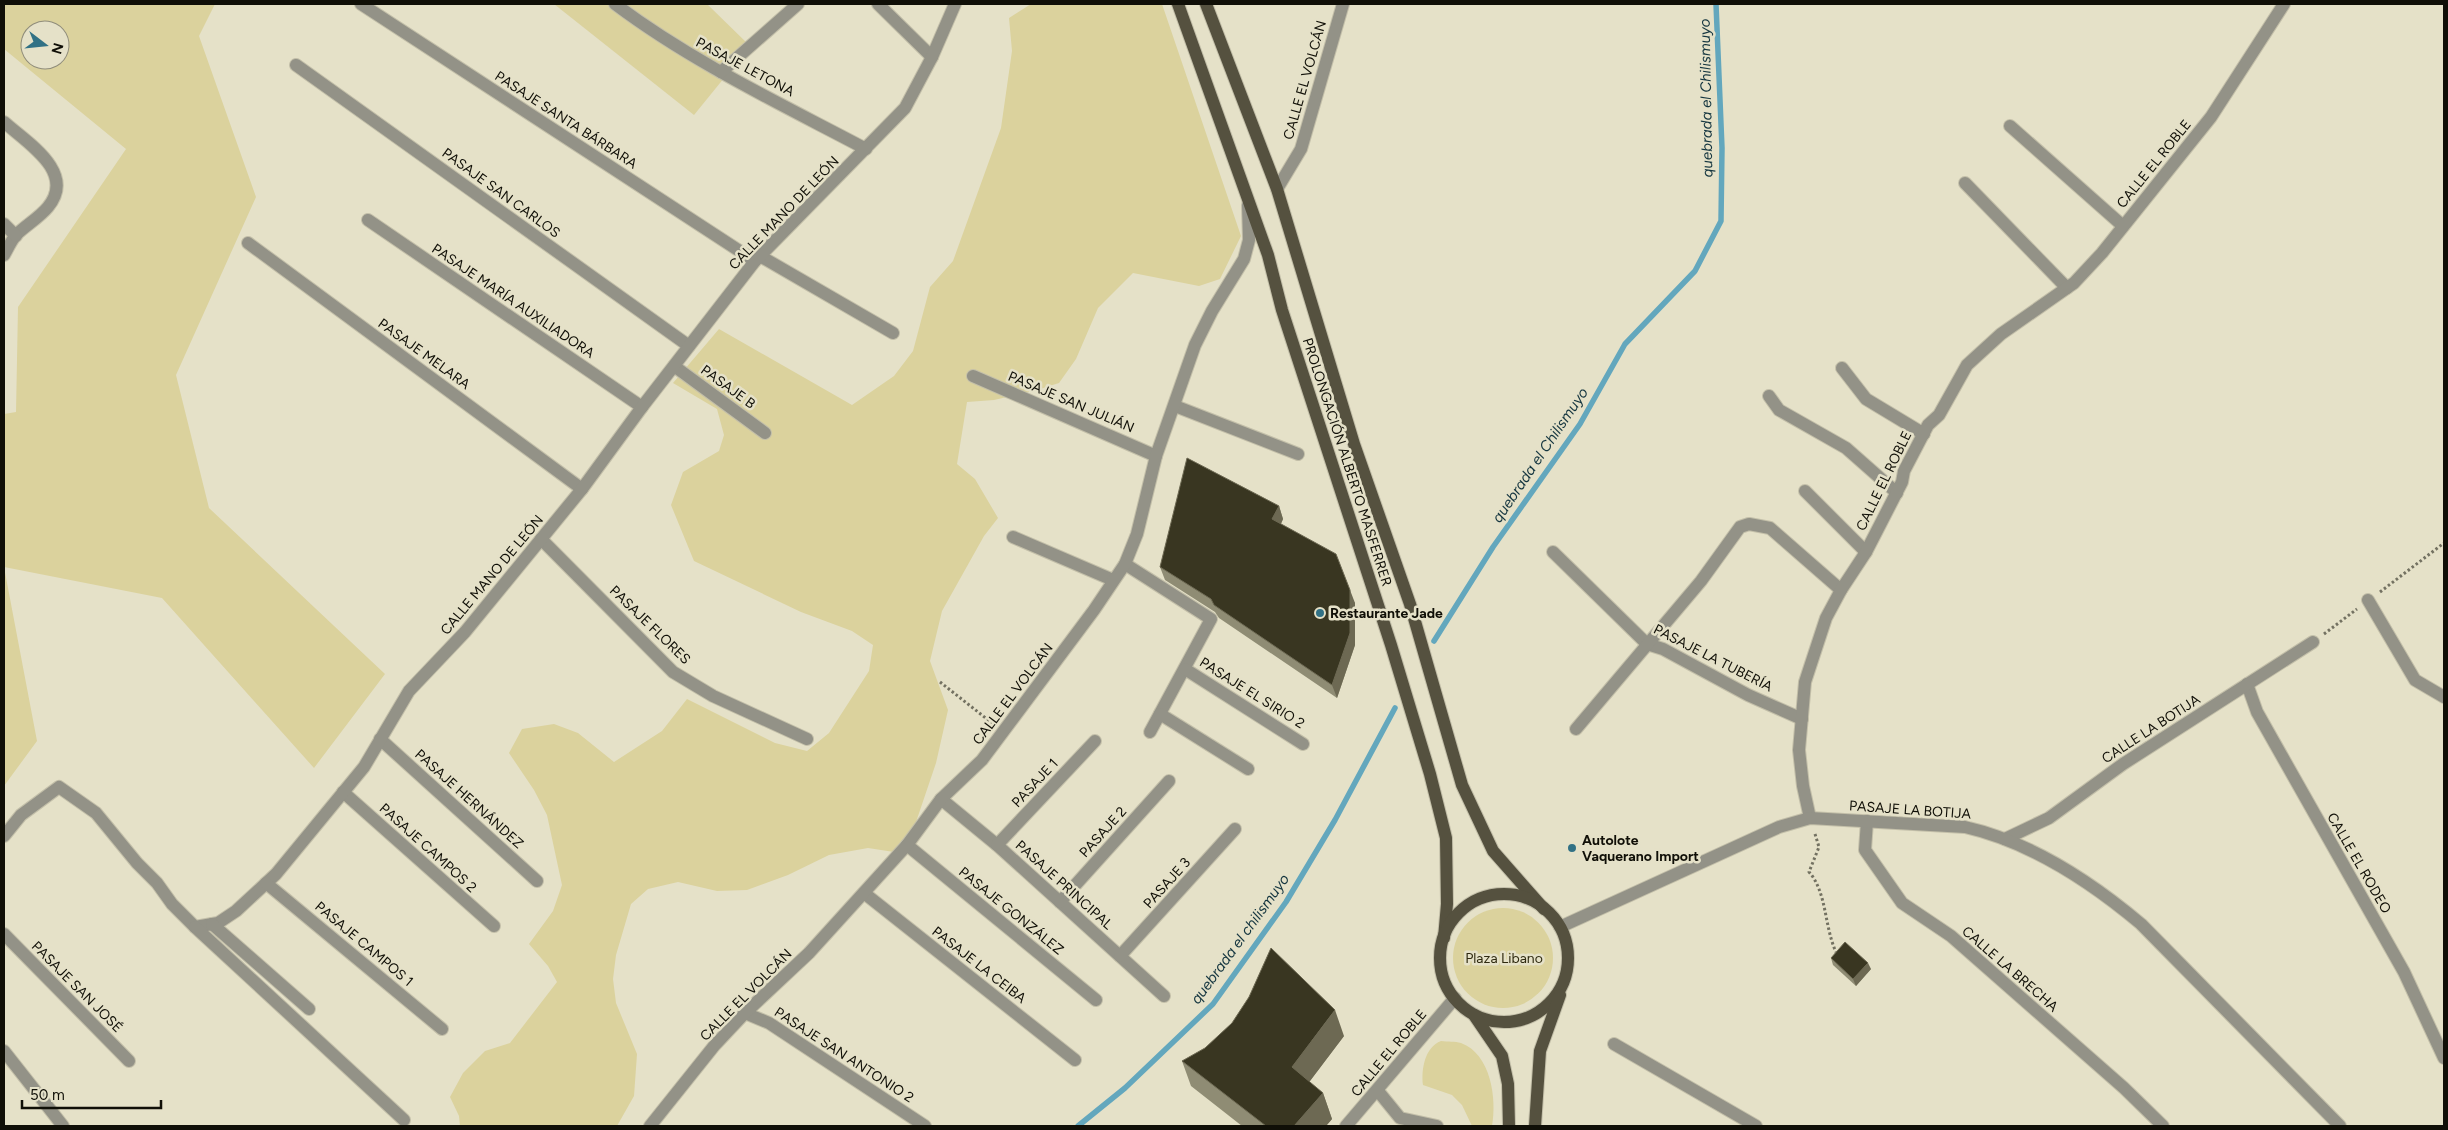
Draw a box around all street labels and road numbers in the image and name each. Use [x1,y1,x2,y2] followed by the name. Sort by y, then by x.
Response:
[1280,18,1330,142] street label: CALLE EL VOLCÁN
[693,34,798,100] street label: PASAJE LETONA
[492,68,641,173] street label: PASAJE SANTA BÁRBARA
[2113,116,2195,212] street label: CALLE EL ROBLE
[439,144,563,242] street label: PASAJE SAN CARLOS
[725,153,843,273] street label: CALLE MANO DE LEÓN
[428,240,598,362] street label: PASAJE MARÍA AUXILIADORA
[375,315,474,393] street label: PASAJE MELARA
[1299,336,1395,588] street label: PROLONGACIÓN ALBERTO MASFERRER
[697,362,759,412] street label: PASAJE B
[1005,368,1137,436] street label: PASAJE SAN JULIÁN
[1853,428,1915,534] street label: CALLE EL ROBLE
[437,512,547,638] street label: CALLE MANO DE LEÓN
[606,582,694,668] street label: PASAJE FLORES
[1651,621,1776,696] street label: PASAJE LA TUBERÍA
[969,640,1057,748] street label: CALLE EL VOLCÁN
[1196,654,1308,732] street label: PASAJE EL SIRIO 2
[2099,691,2204,767] street label: CALLE LA BOTIJA
[411,746,527,852] street label: PASAJE HERNÁNDEZ
[1008,755,1062,811] street label: PASAJE 1
[1848,797,1972,823] street label: PASAJE LA BOTIJA
[376,800,480,896] street label: PASAJE CAMPOS 2
[1076,803,1130,861] street label: PASAJE 2
[2323,810,2395,916] street label: CALLE EL RODEO
[1012,837,1117,934] street label: PASAJE PRINCIPAL
[1140,854,1194,912] street label: PASAJE 3
[955,864,1067,959] street label: PASAJE GONZÁLEZ
[311,898,417,990] street label: PASAJE CAMPOS 1
[928,923,1030,1007] street label: PASAJE LA CEIBA
[1958,923,2062,1016] street label: CALLE LA BRECHA
[28,938,126,1036] street label: PASAJE SAN JOSÉ
[696,945,796,1045] street label: CALLE EL VOLCÁN
[771,1004,917,1106] street label: PASAJE SAN ANTONIO 2
[1348,1006,1430,1100] street label: CALLE EL ROBLE

